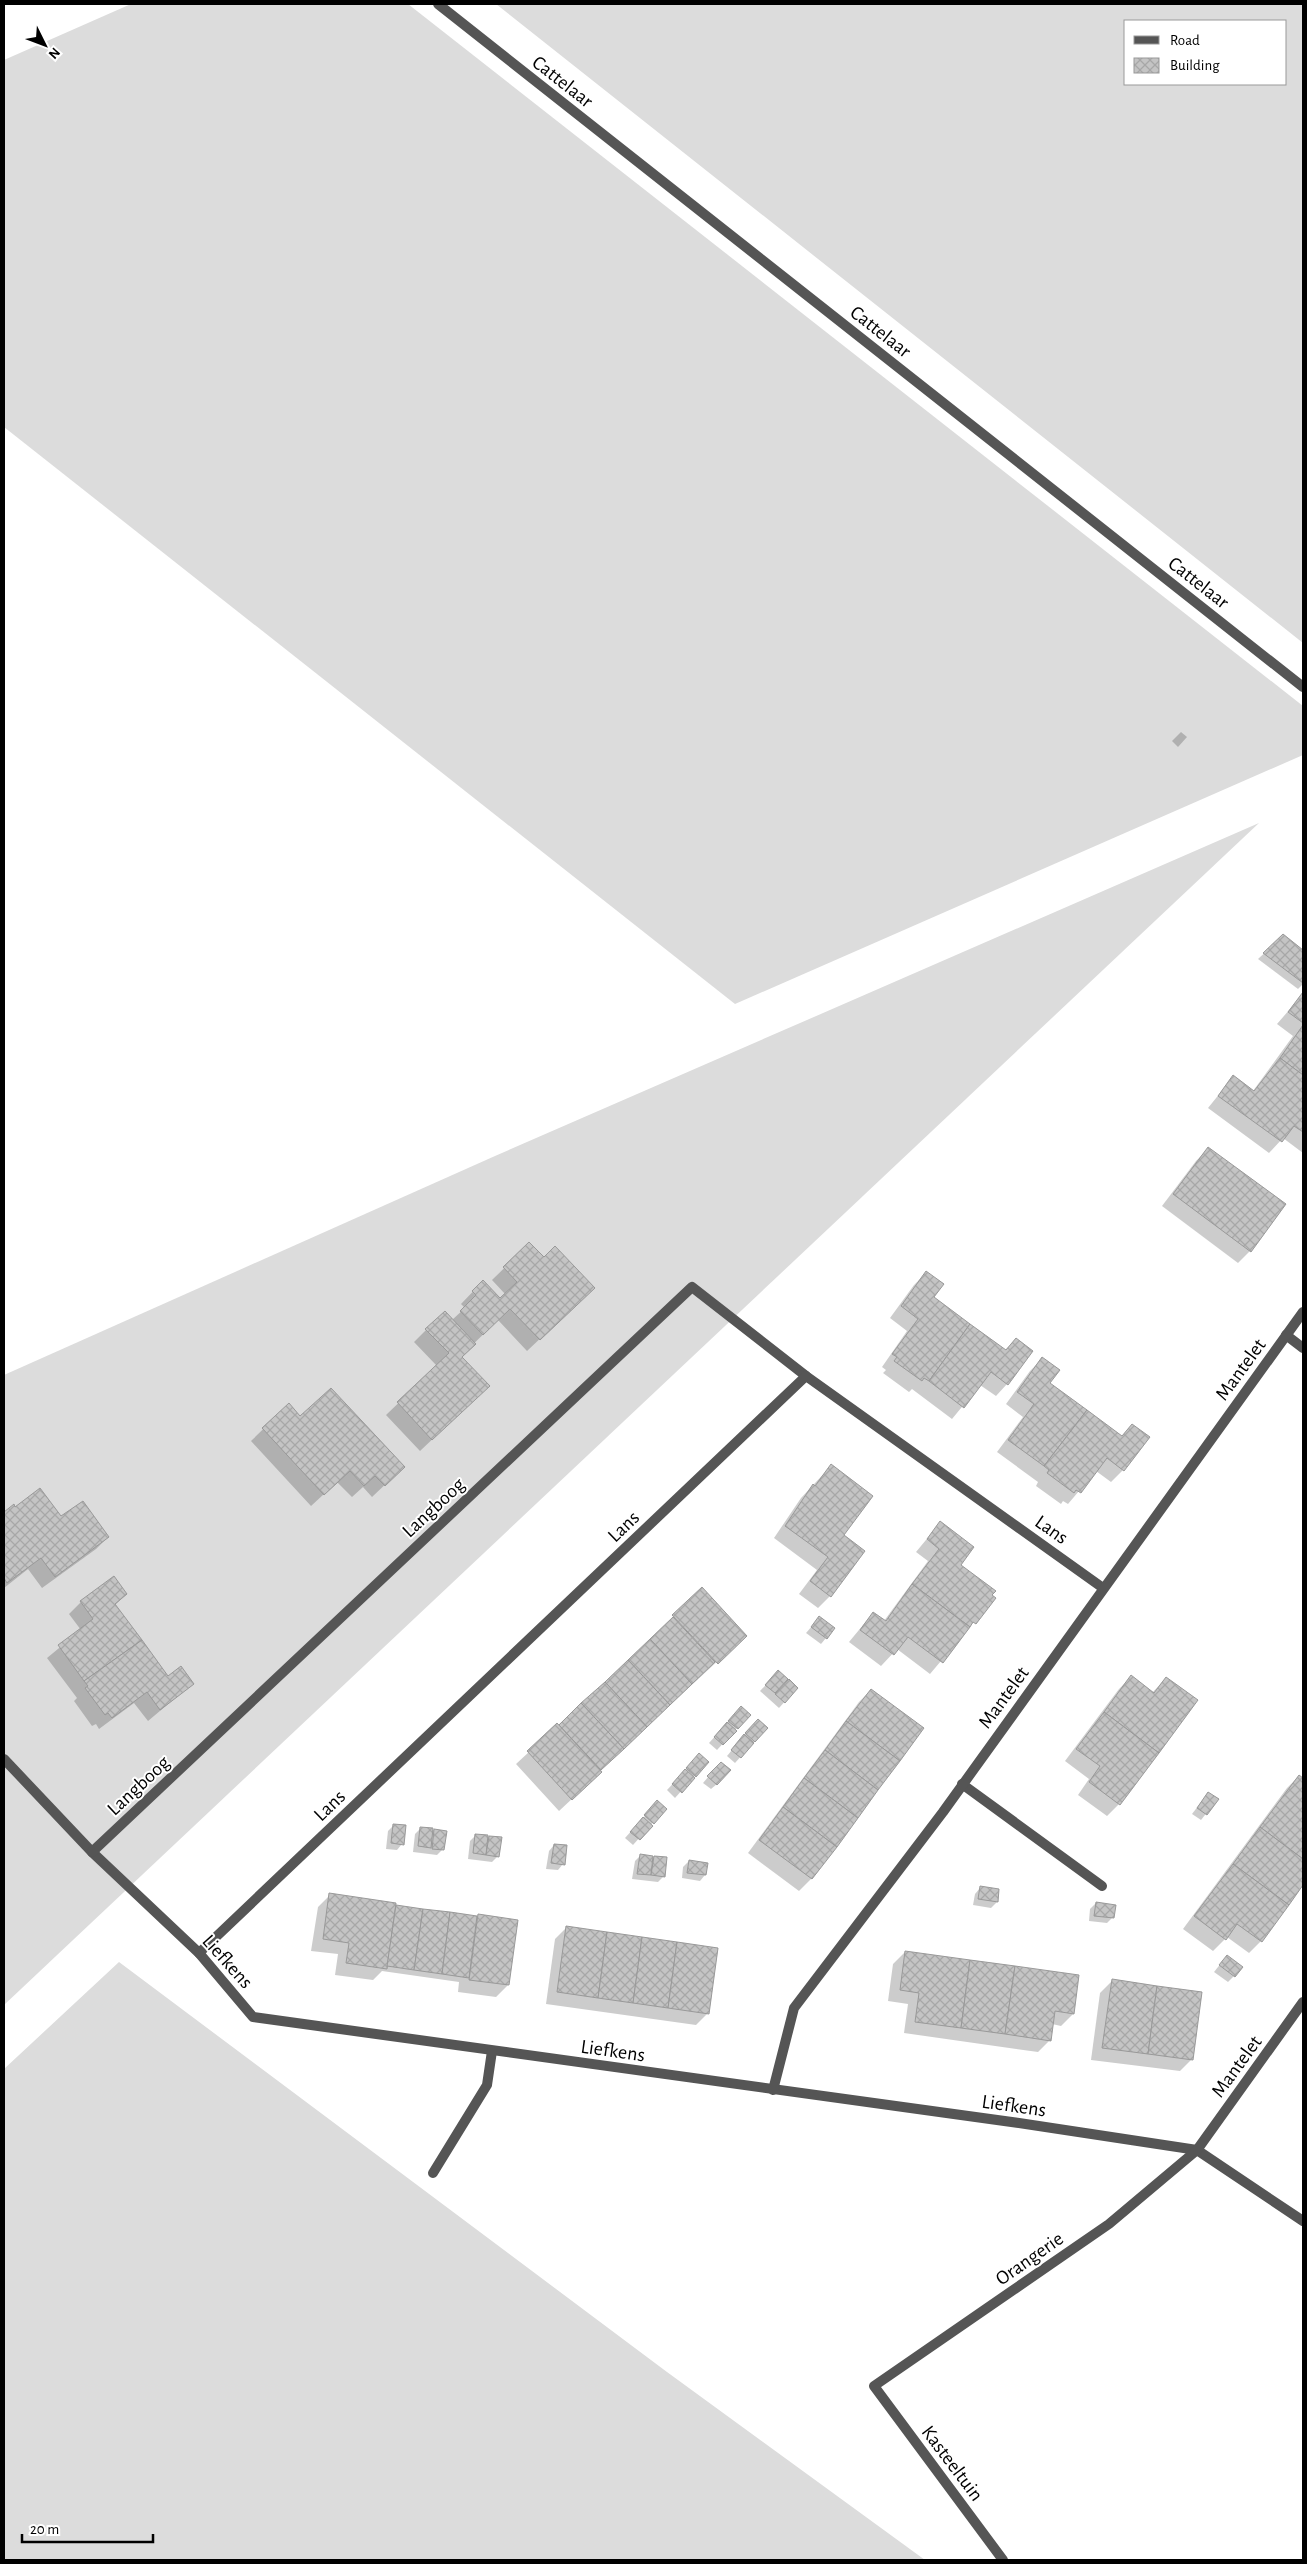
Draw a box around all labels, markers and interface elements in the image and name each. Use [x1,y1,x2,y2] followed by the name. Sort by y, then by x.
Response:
[20,20,70,70] north arrow
[1124,20,1287,85] legend
[1170,33,1200,48] text: Road
[45,45,62,61] text: N
[528,52,597,112] street label: Cattelaar
[1170,58,1220,73] text: Building
[846,302,915,362] street label: Cattelaar
[1164,553,1233,613] street label: Cattelaar
[1212,1335,1270,1404] street label: Mantelet
[399,1474,469,1541] street label: Langboog
[604,1507,643,1546] street label: Lans
[1031,1512,1072,1548] street label: Lans
[975,1663,1033,1732] street label: Mantelet
[104,1752,174,1819] street label: Langboog
[310,1786,349,1825] street label: Lans
[198,1931,256,1992] street label: Liefkens
[1208,2032,1266,2101] street label: Mantelet
[580,2037,646,2065] street label: Liefkens
[981,2092,1047,2120] street label: Liefkens
[992,2228,1067,2289] street label: Orangerie
[918,2422,987,2505] street label: Kasteeltuin
[22,2512,154,2544] scale bar
[30,2522,59,2537] text: 20 m

